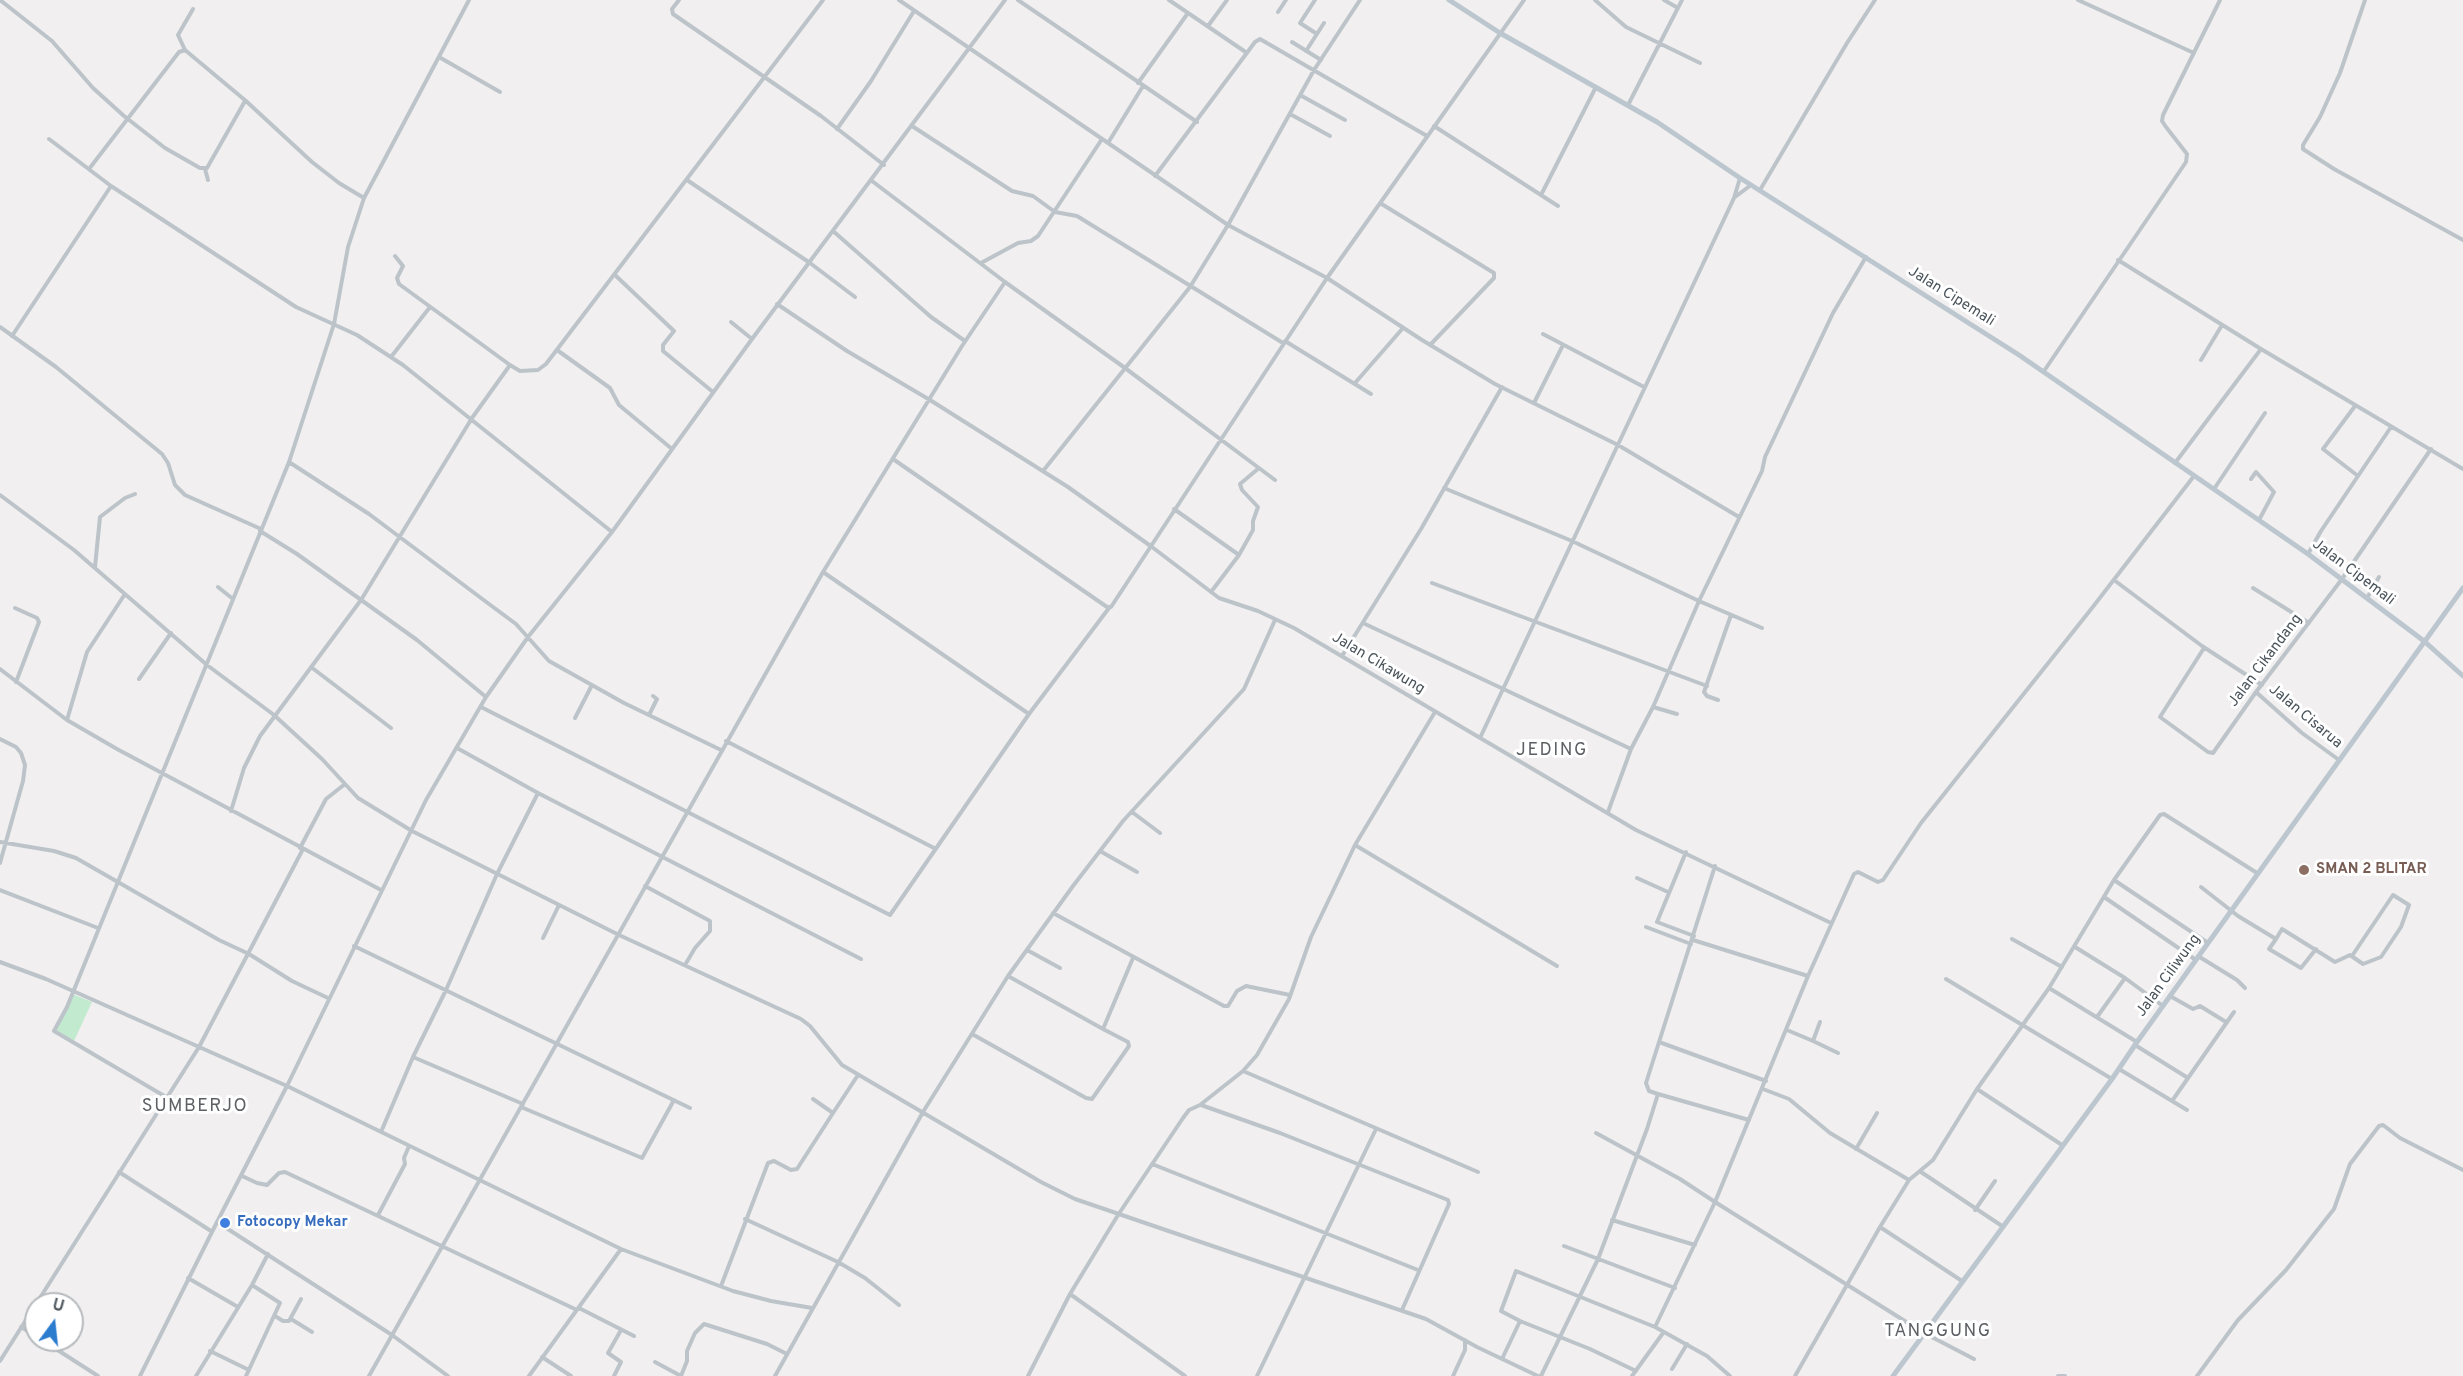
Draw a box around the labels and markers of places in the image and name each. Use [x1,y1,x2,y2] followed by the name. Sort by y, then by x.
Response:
[2316,861,2427,879] place label: SMAN 2 BLITAR
[2297,863,2311,877] marker: SMAN 2 BLITAR
[237,1214,348,1232] place label: Fotocopy Mekar
[218,1216,232,1230] marker: Fotocopy Mekar

